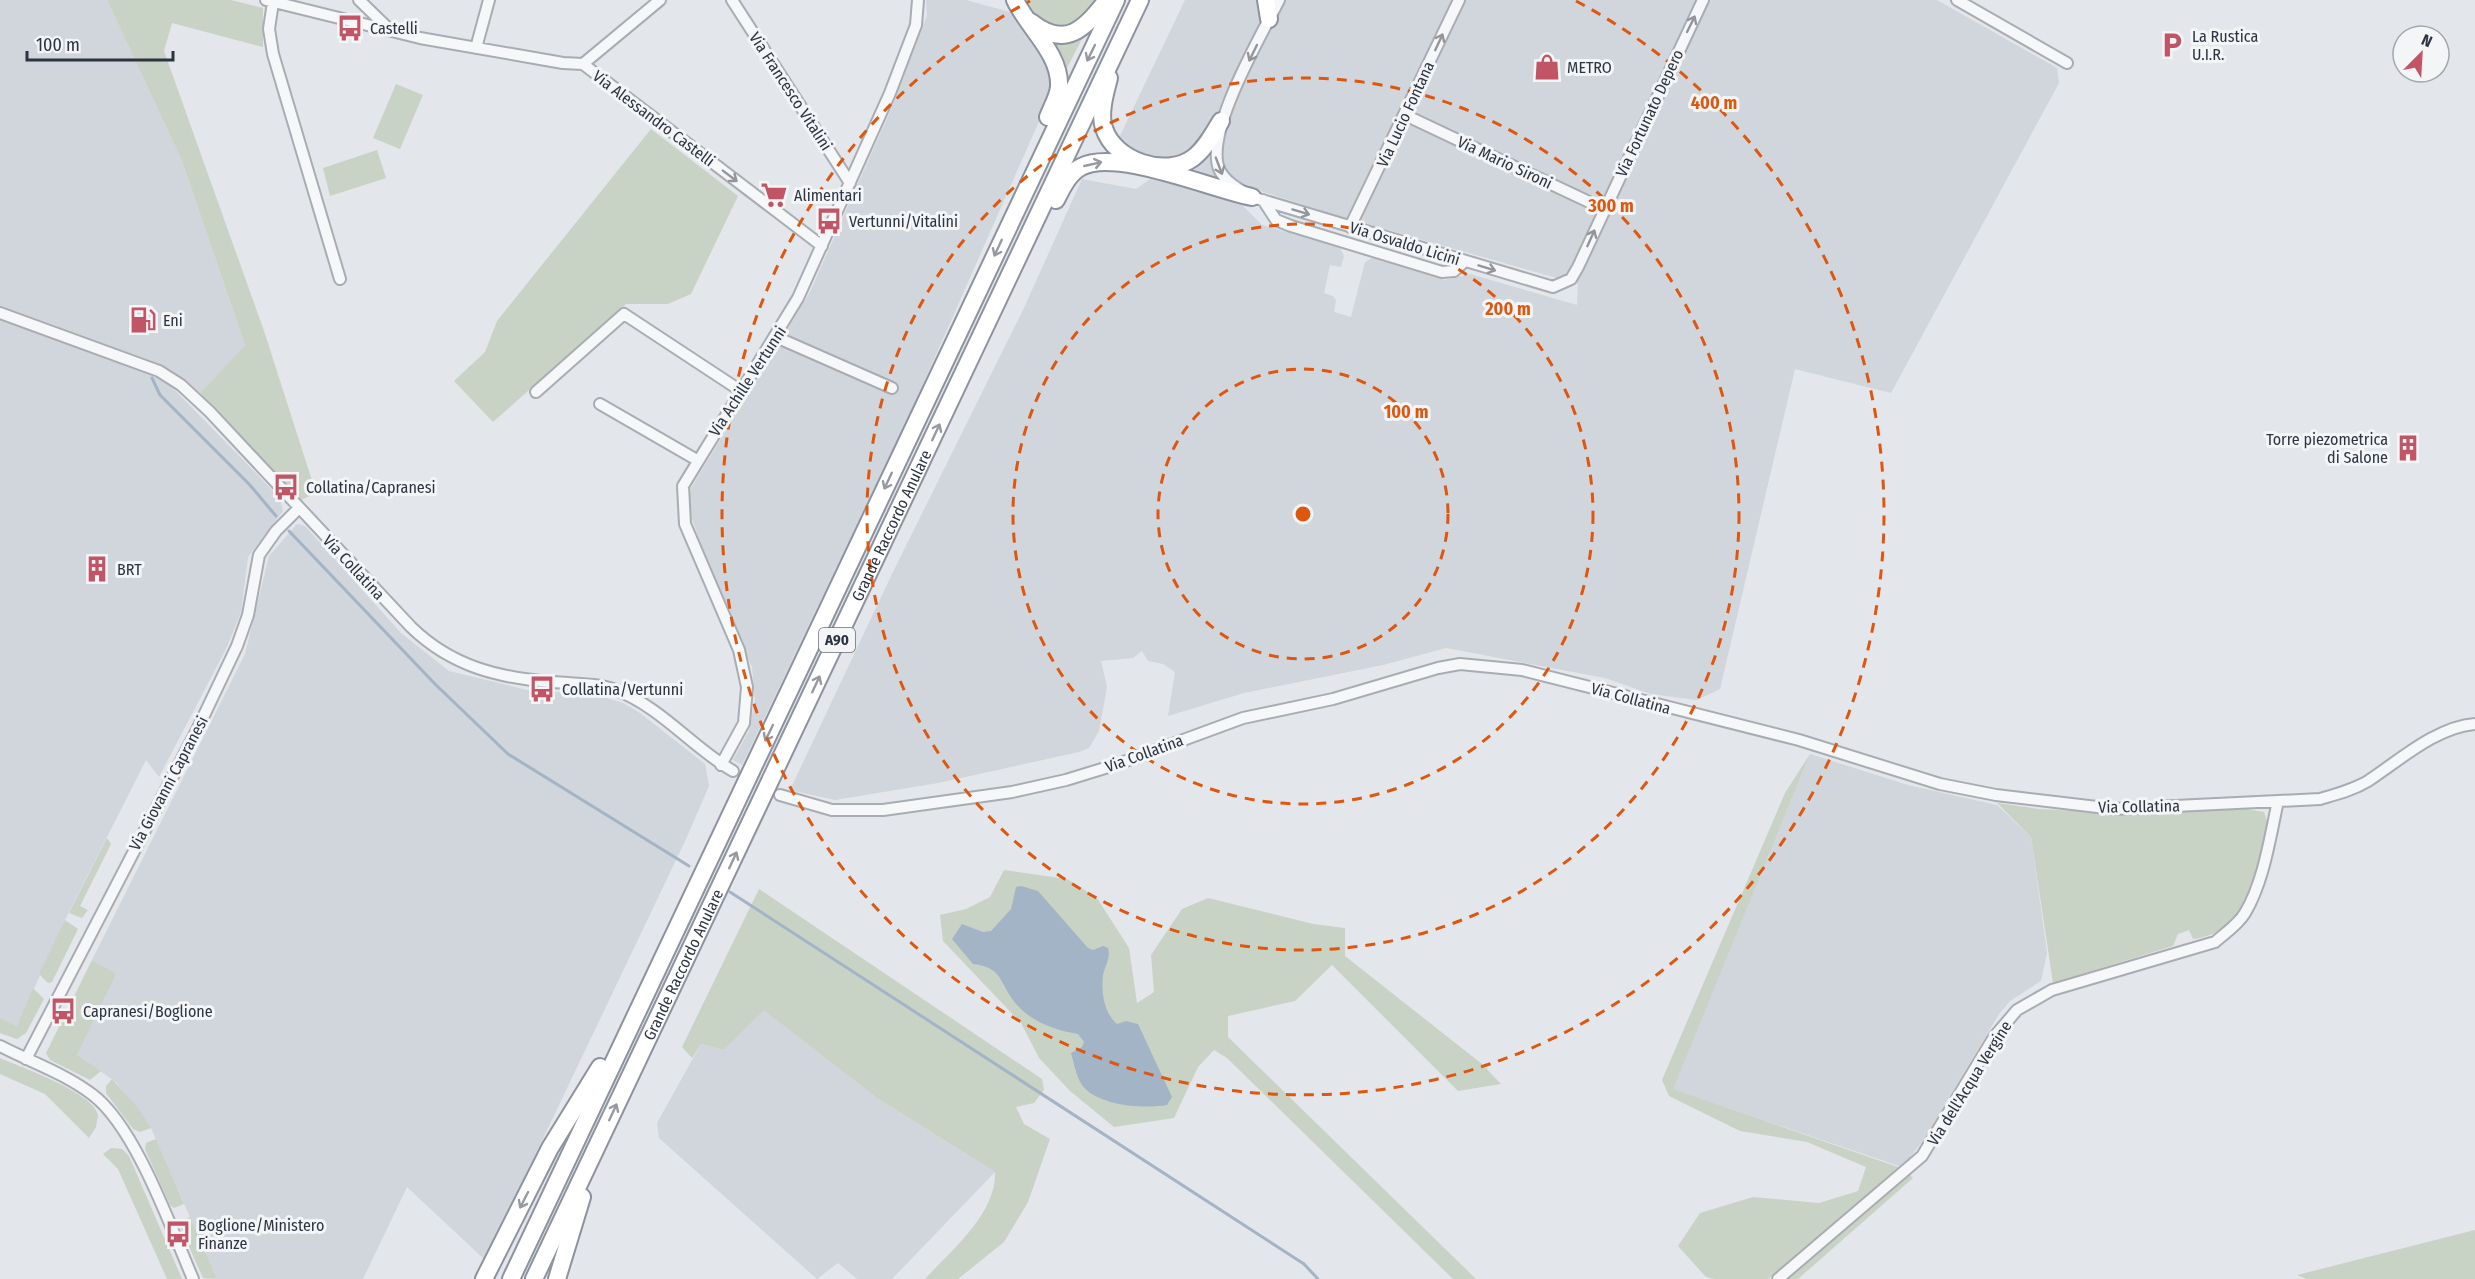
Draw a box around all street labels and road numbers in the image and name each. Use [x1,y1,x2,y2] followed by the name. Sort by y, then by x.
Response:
[745,29,836,154] street label: Via Francesco Vitalini
[1612,46,1687,180] street label: Via Fortunato Depero
[1373,58,1438,170] street label: Via Lucio Fontana
[589,66,718,170] street label: Via Alessandro Castelli
[1454,132,1555,193] street label: Via Mario Sironi
[1347,218,1462,269] street label: Via Osvaldo Licini
[705,323,790,440] street label: Via Achille Vertunni
[848,447,935,604] street label: Grande Raccordo Anulare
[319,531,389,604] street label: Via Collatina
[819,628,855,652] road number: A90
[1589,679,1673,718] street label: Via Collatina
[125,713,212,854] street label: Via Giovanni Capranesi
[1103,731,1186,776] street label: Via Collatina
[2098,796,2180,817] street label: Via Collatina
[640,886,727,1043] street label: Grande Raccordo Anulare
[1923,1017,2016,1149] street label: Via dell'Acqua Vergine

